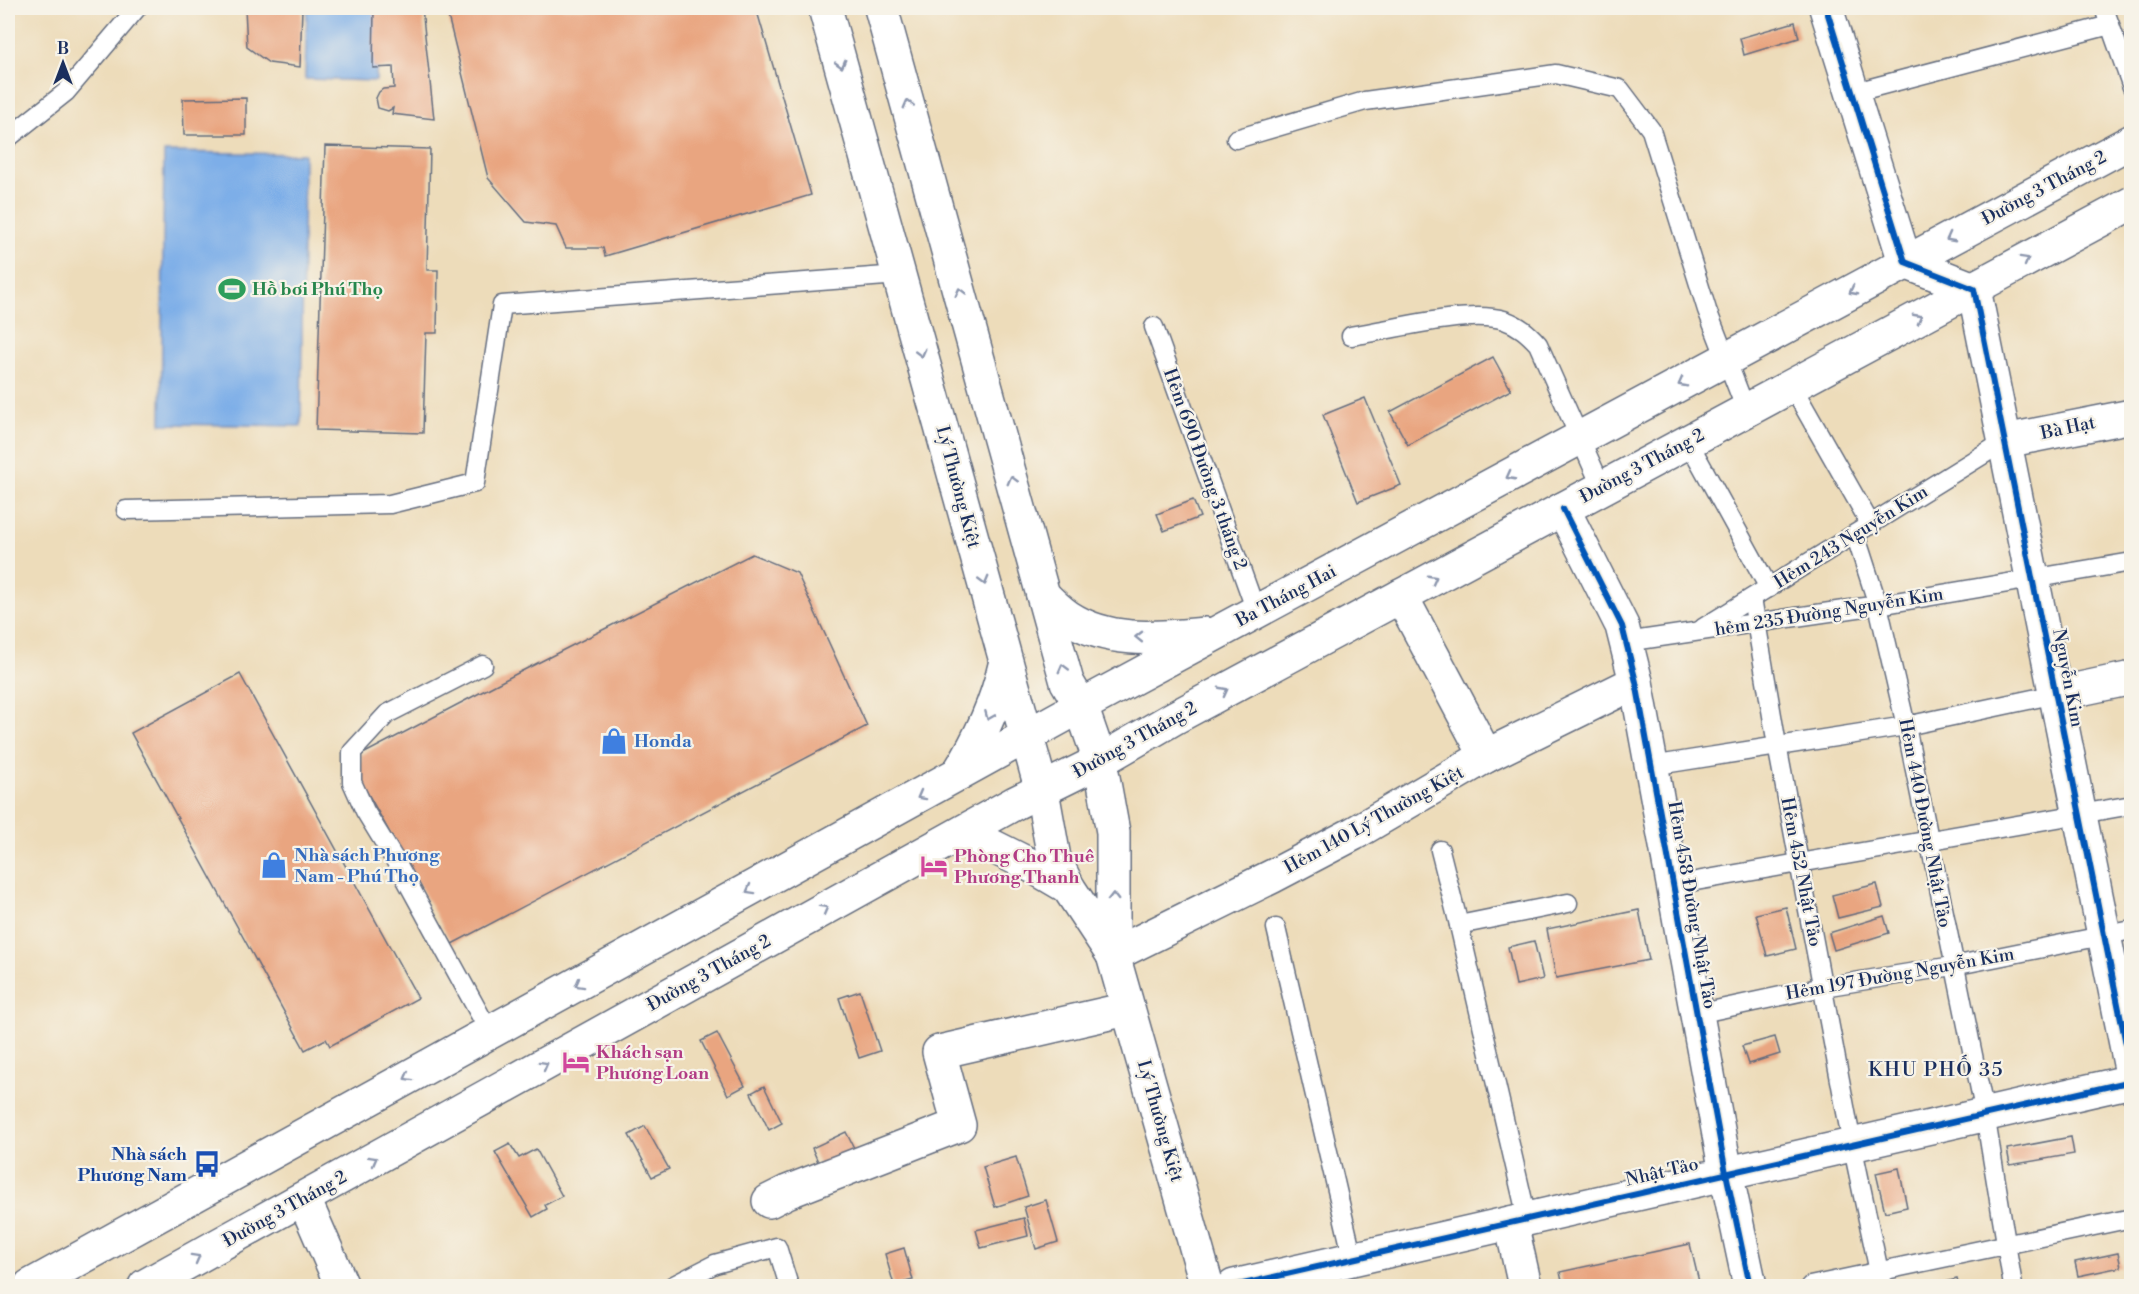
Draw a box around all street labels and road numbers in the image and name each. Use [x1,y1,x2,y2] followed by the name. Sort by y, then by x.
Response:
[1978,145,2110,231] street label: Đường 3 Tháng 2
[1158,365,1252,573] street label: Hẻm 690 Đường 3 tháng 2
[2038,411,2098,445] street label: Bà Hạt
[931,423,986,551] street label: Lý Thường Kiệt
[1576,423,1708,509] street label: Đường 3 Tháng 2
[1770,480,1933,594] street label: Hẻm 243 Nguyễn Kim
[1231,560,1340,633] street label: Ba Tháng Hai
[1713,583,1945,641] street label: hẻm 235 Đường Nguyễn Kim
[2047,627,2089,729] street label: Nguyễn Kim
[1069,697,1201,783] street label: Đường 3 Tháng 2
[1893,716,1957,930] street label: Hẻm 440 Đường Nhật Tảo
[1280,761,1468,879] street label: Hẻm 140 Lý Thường Kiệt
[1775,795,1827,949] street label: Hẻm 452 Nhật Tảo
[1662,799,1722,1011] street label: Hẻm 458 Đường Nhật Tảo
[643,930,775,1016] street label: Đường 3 Tháng 2
[1784,943,2016,1005] street label: Hẻm 197 Đường Nguyễn Kim
[1132,1057,1189,1185] street label: Lý Thường Kiệt
[1623,1152,1701,1192] street label: Nhật Tảo
[219,1166,351,1252] street label: Đường 3 Tháng 2

